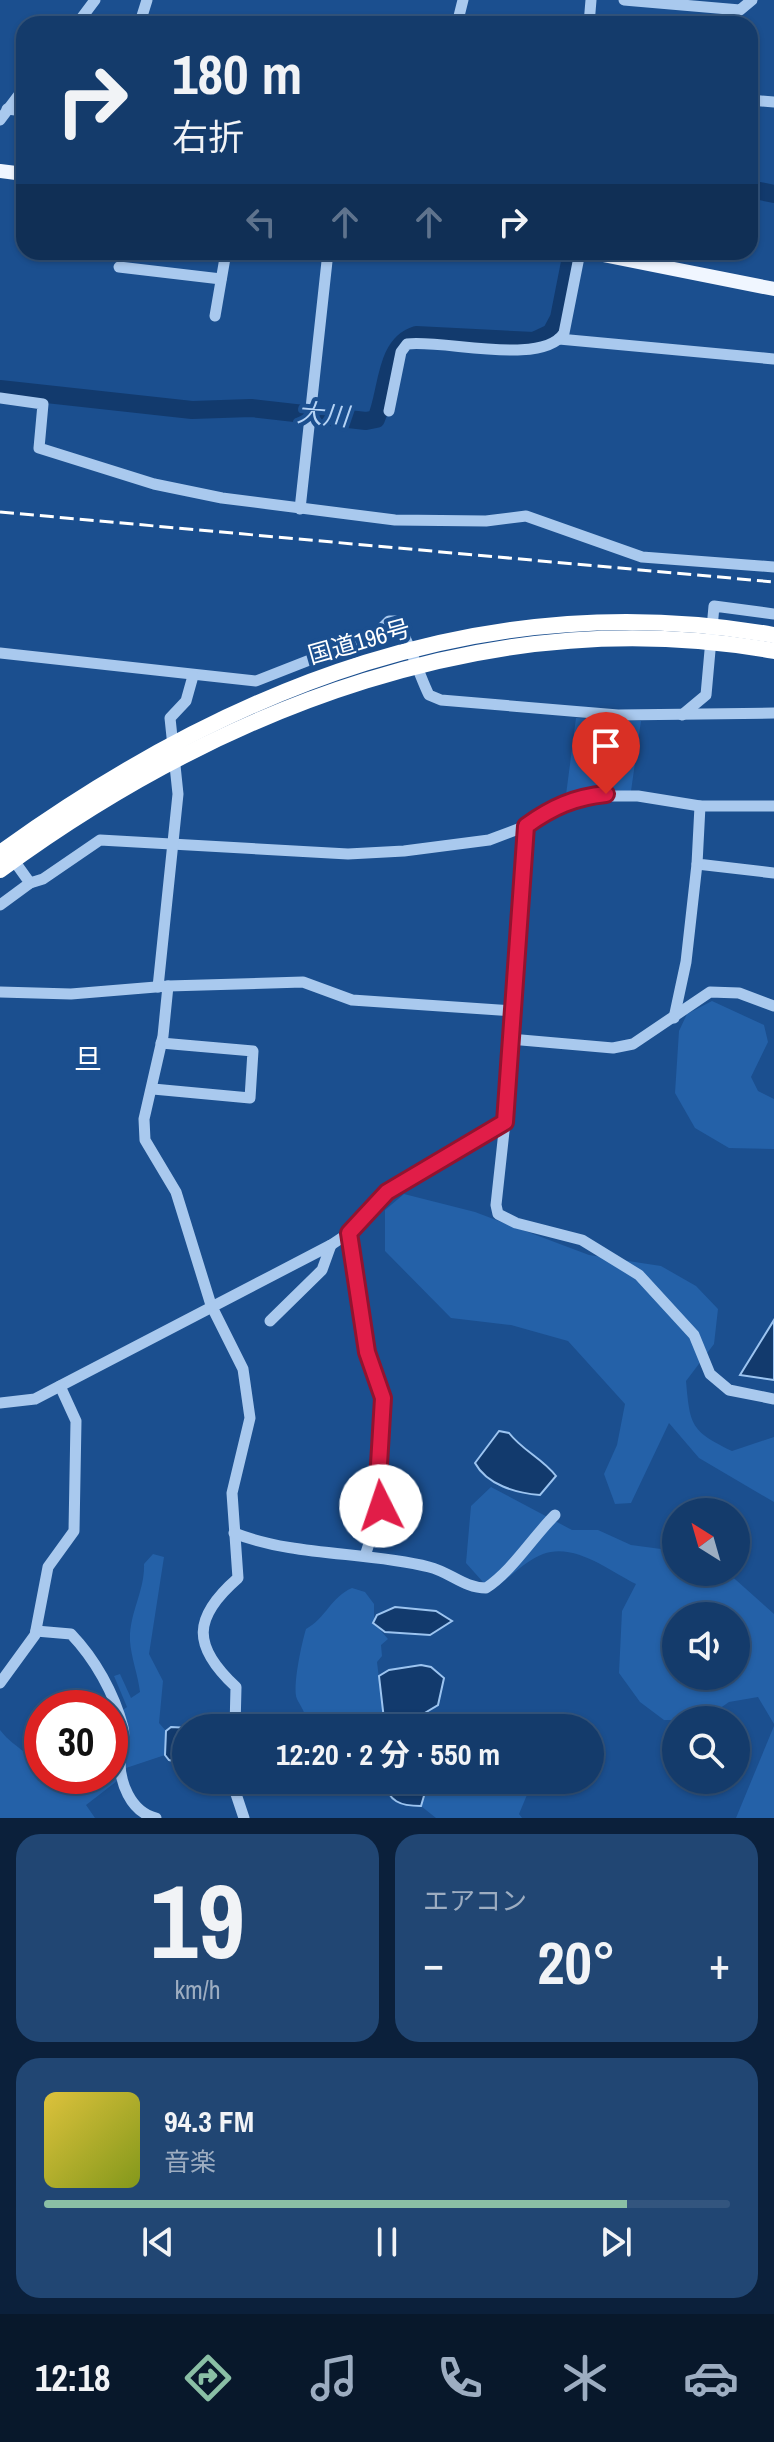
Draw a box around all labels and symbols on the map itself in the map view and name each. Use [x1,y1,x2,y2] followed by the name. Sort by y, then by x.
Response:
[296,394,353,434] water label: 大川
[304,611,414,671] street label: 国道196号
[572,712,640,794] pin
[74,1040,102,1078] district label: 旦
[339,1464,423,1548] position arrow
[662,1498,750,1586] north arrow
[24,1690,128,1794] speed limit sign: 30

